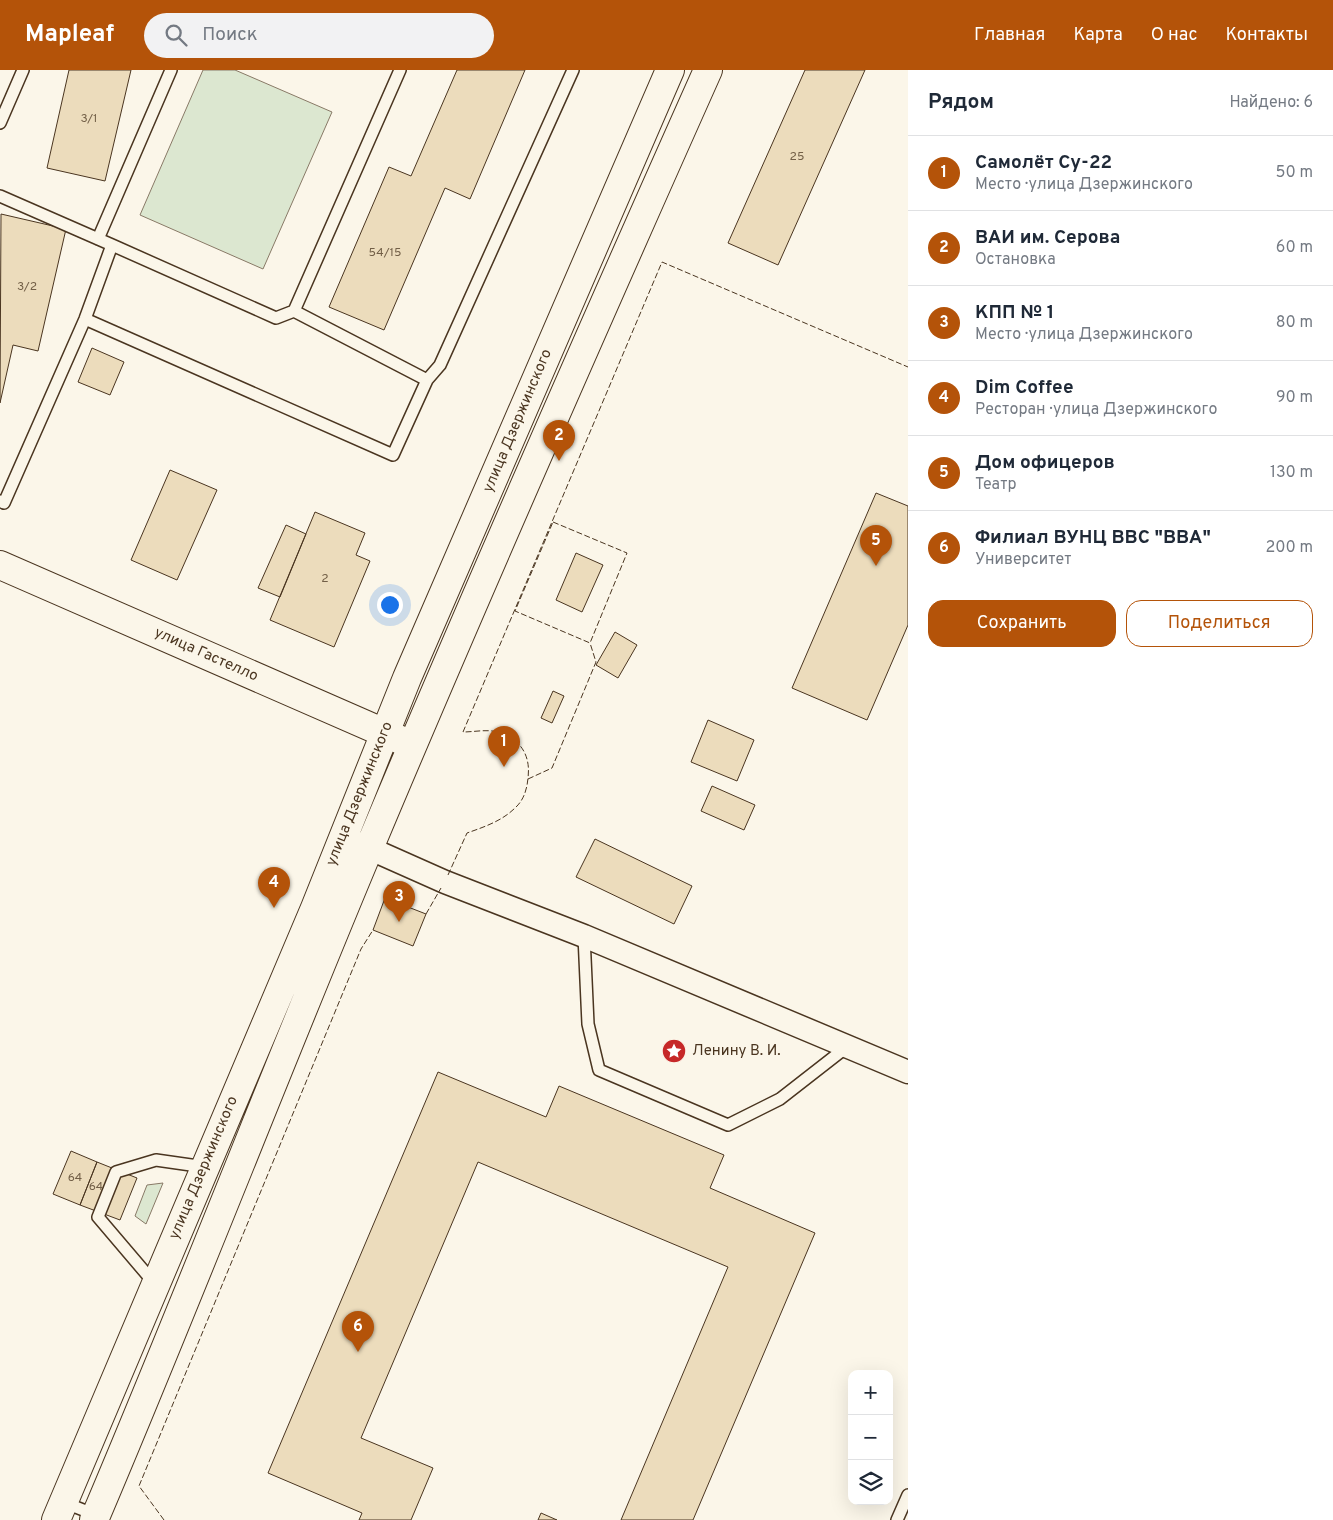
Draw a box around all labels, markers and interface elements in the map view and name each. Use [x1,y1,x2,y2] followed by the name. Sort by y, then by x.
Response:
[144,13,494,58] search box
[25,20,114,50] text: Mapleaf
[162,21,190,49] icon: search
[202,23,258,47] text: Поиск
[974,24,1045,47] text: Главная
[1073,24,1123,47] text: Карта
[1151,24,1197,47] text: О нас
[1225,24,1308,47] text: Контакты
[928,89,994,116] text: Рядом
[1230,93,1313,113] text: Найдено: 6
[80,111,98,127] house number: 3/1
[790,149,804,165] house number: 25
[975,151,1112,175] text: Самолёт Су-22
[941,163,947,183] text: 1
[1276,163,1313,183] text: 50 m
[975,175,1193,195] text: Место · улица Дзержинского
[975,226,1120,250] text: ВАИ им. Серова
[939,238,949,258] text: 2
[1276,238,1313,258] text: 60 m
[369,245,401,261] house number: 54/15
[975,250,1056,270] text: Остановка
[17,279,37,295] house number: 3/2
[975,301,1054,325] text: КПП № 1
[939,313,949,333] text: 3
[1276,313,1313,333] text: 80 m
[975,325,1193,345] text: Место · улица Дзержинского
[479,346,557,496] street label: улица Дзержинского
[975,376,1074,400] text: Dim Coffee
[939,388,949,408] text: 4
[1276,388,1313,408] text: 90 m
[975,400,1217,420] text: Ресторан · улица Дзержинского
[543,420,575,461] pin: 2
[975,451,1115,475] text: Дом офицеров
[939,463,949,483] text: 5
[1270,463,1313,483] text: 130 m
[975,475,1017,495] text: Театр
[860,525,892,566] pin: 5
[975,526,1211,550] text: Филиал ВУНЦ ВВС "ВВА"
[939,538,949,558] text: 6
[1265,538,1313,558] text: 200 m
[975,550,1072,570] text: Университет
[321,571,329,587] house number: 2
[377,592,403,618] your location
[928,600,1116,647] button: Сохранить
[1126,600,1313,647] button: Поделиться
[151,624,261,686] street label: улица Гастелло
[322,719,398,869] street label: улица Дзержинского
[488,726,520,767] pin: 1
[258,867,290,908] pin: 4
[383,881,415,922] pin: 3
[661,1038,687,1064] place icon: Ленину В. И.
[692,1042,781,1061] place label: Ленину В. И.
[165,1093,243,1243] street label: улица Дзержинского
[68,1170,82,1186] house number: 64
[89,1179,103,1195] house number: 64
[342,1311,374,1352] pin: 6
[848,1370,893,1505] map controls
[848,1370,893,1415] button: +
[848,1415,893,1460] button: −
[848,1460,893,1505] button: layers

